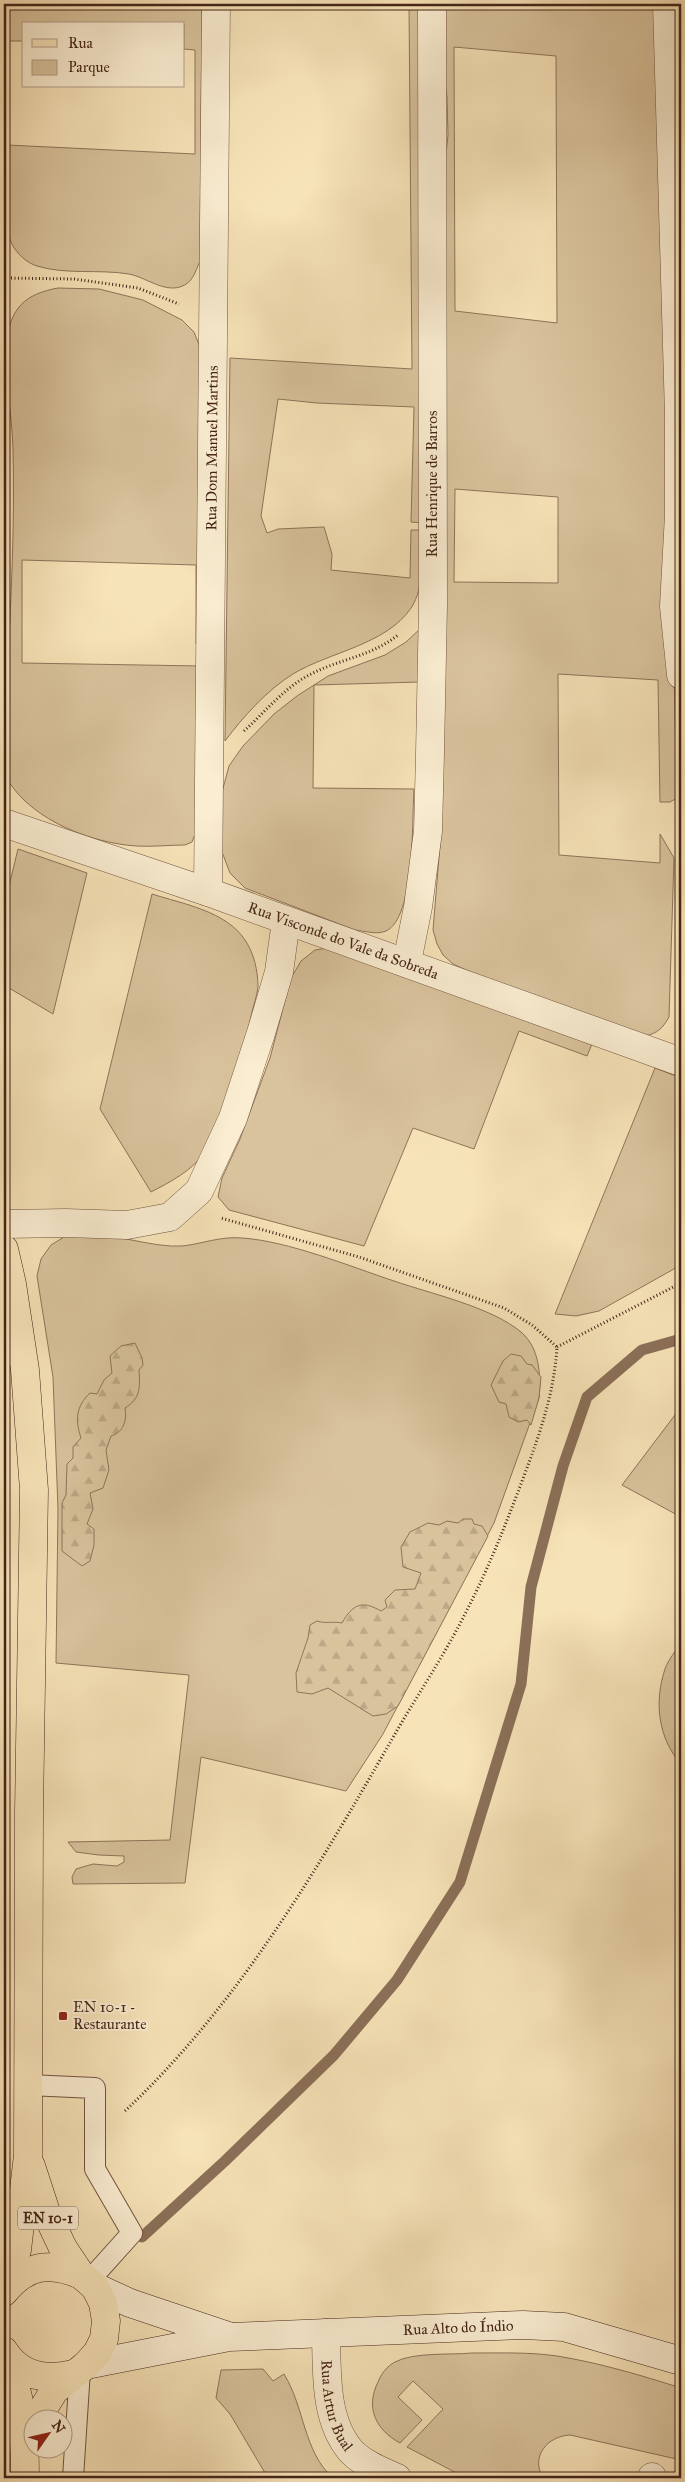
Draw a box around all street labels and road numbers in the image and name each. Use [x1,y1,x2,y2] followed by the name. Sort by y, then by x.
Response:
[202,365,222,531] street label: Rua Dom Manuel Martins
[423,410,442,558] street label: Rua Henrique de Barros
[245,898,441,983] street label: Rua Visconde do Vale da Sobreda
[18,2206,78,2230] road number: EN 10-1
[402,2316,514,2339] street label: Rua Alto do Índio
[317,2360,357,2456] street label: Rua Artur Bual

